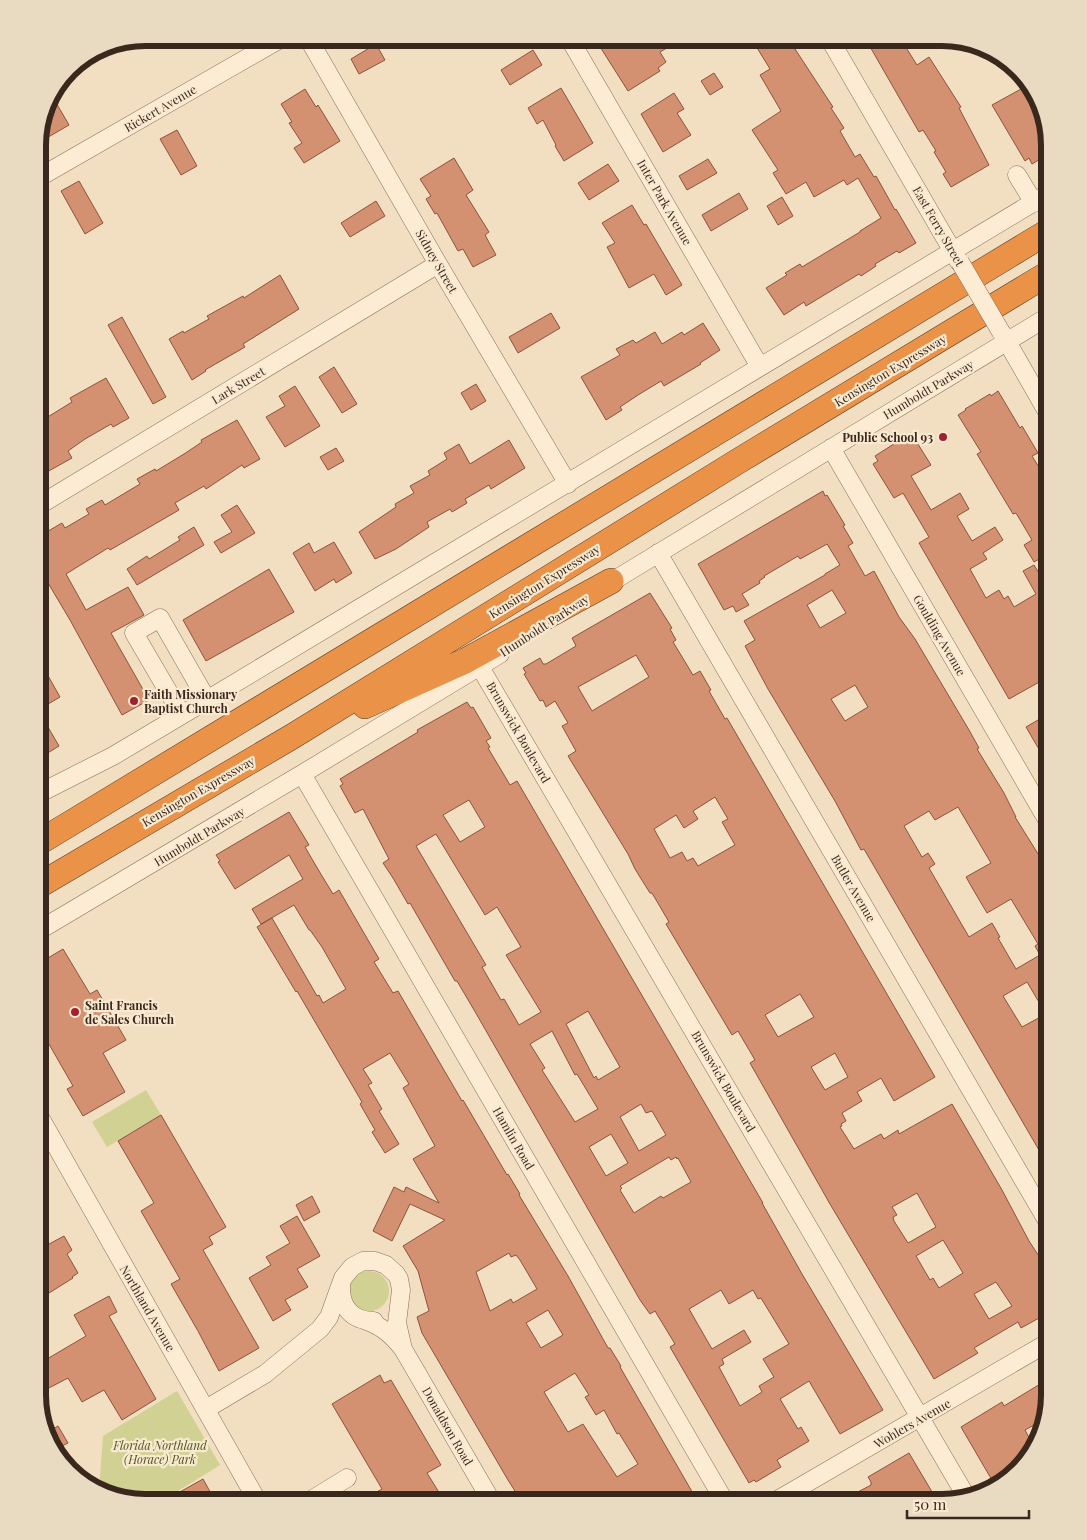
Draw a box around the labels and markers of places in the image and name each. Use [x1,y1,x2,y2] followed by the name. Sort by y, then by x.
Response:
[842,429,933,445] place label: Public School 93
[937,431,949,443] marker: Public School 93
[144,686,238,716] place label: Faith Missionary Baptist Church
[128,695,140,707] marker: Faith Missionary Baptist Church
[85,997,175,1027] place label: Saint Francis de Sales Church
[69,1006,81,1018] marker: Saint Francis de Sales Church

